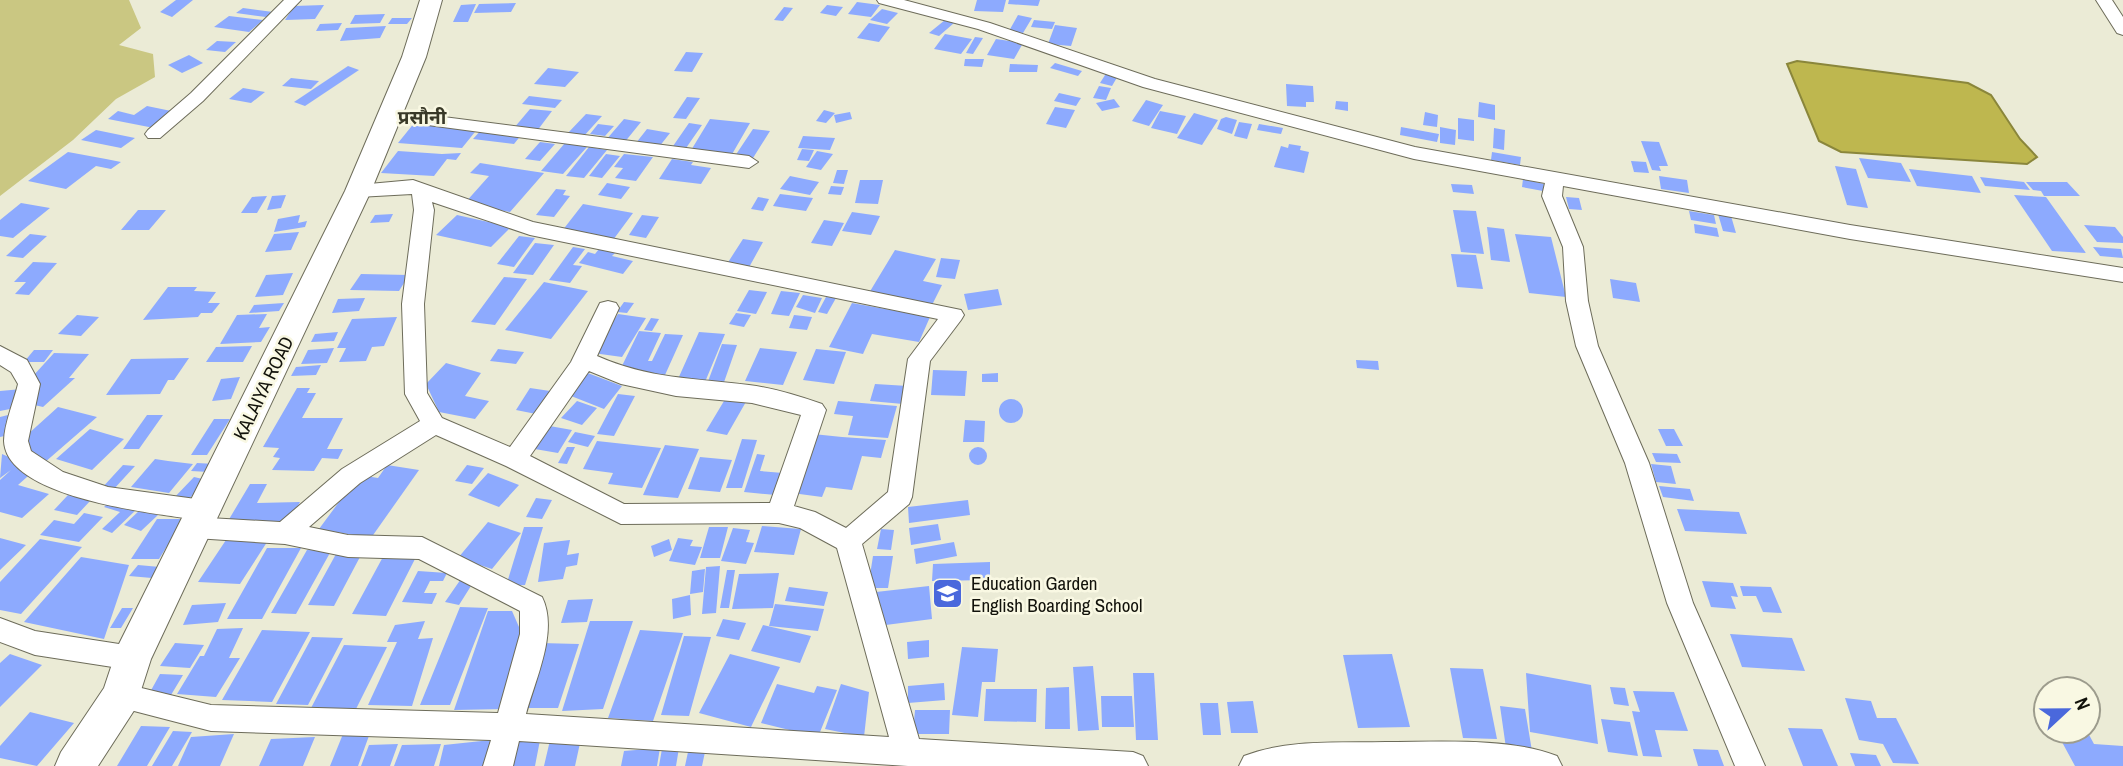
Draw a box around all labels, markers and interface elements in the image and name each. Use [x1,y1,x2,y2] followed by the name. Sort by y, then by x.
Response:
[398,104,447,130] district label: प्रसौनी
[227,332,299,444] street label: KALAIYA ROAD
[971,570,1143,618] place label: Education Garden English Boarding School
[931,577,965,611] school or university icon: Education Garden English Boarding School
[2032,675,2102,745] north arrow
[2069,694,2097,714] text: N

